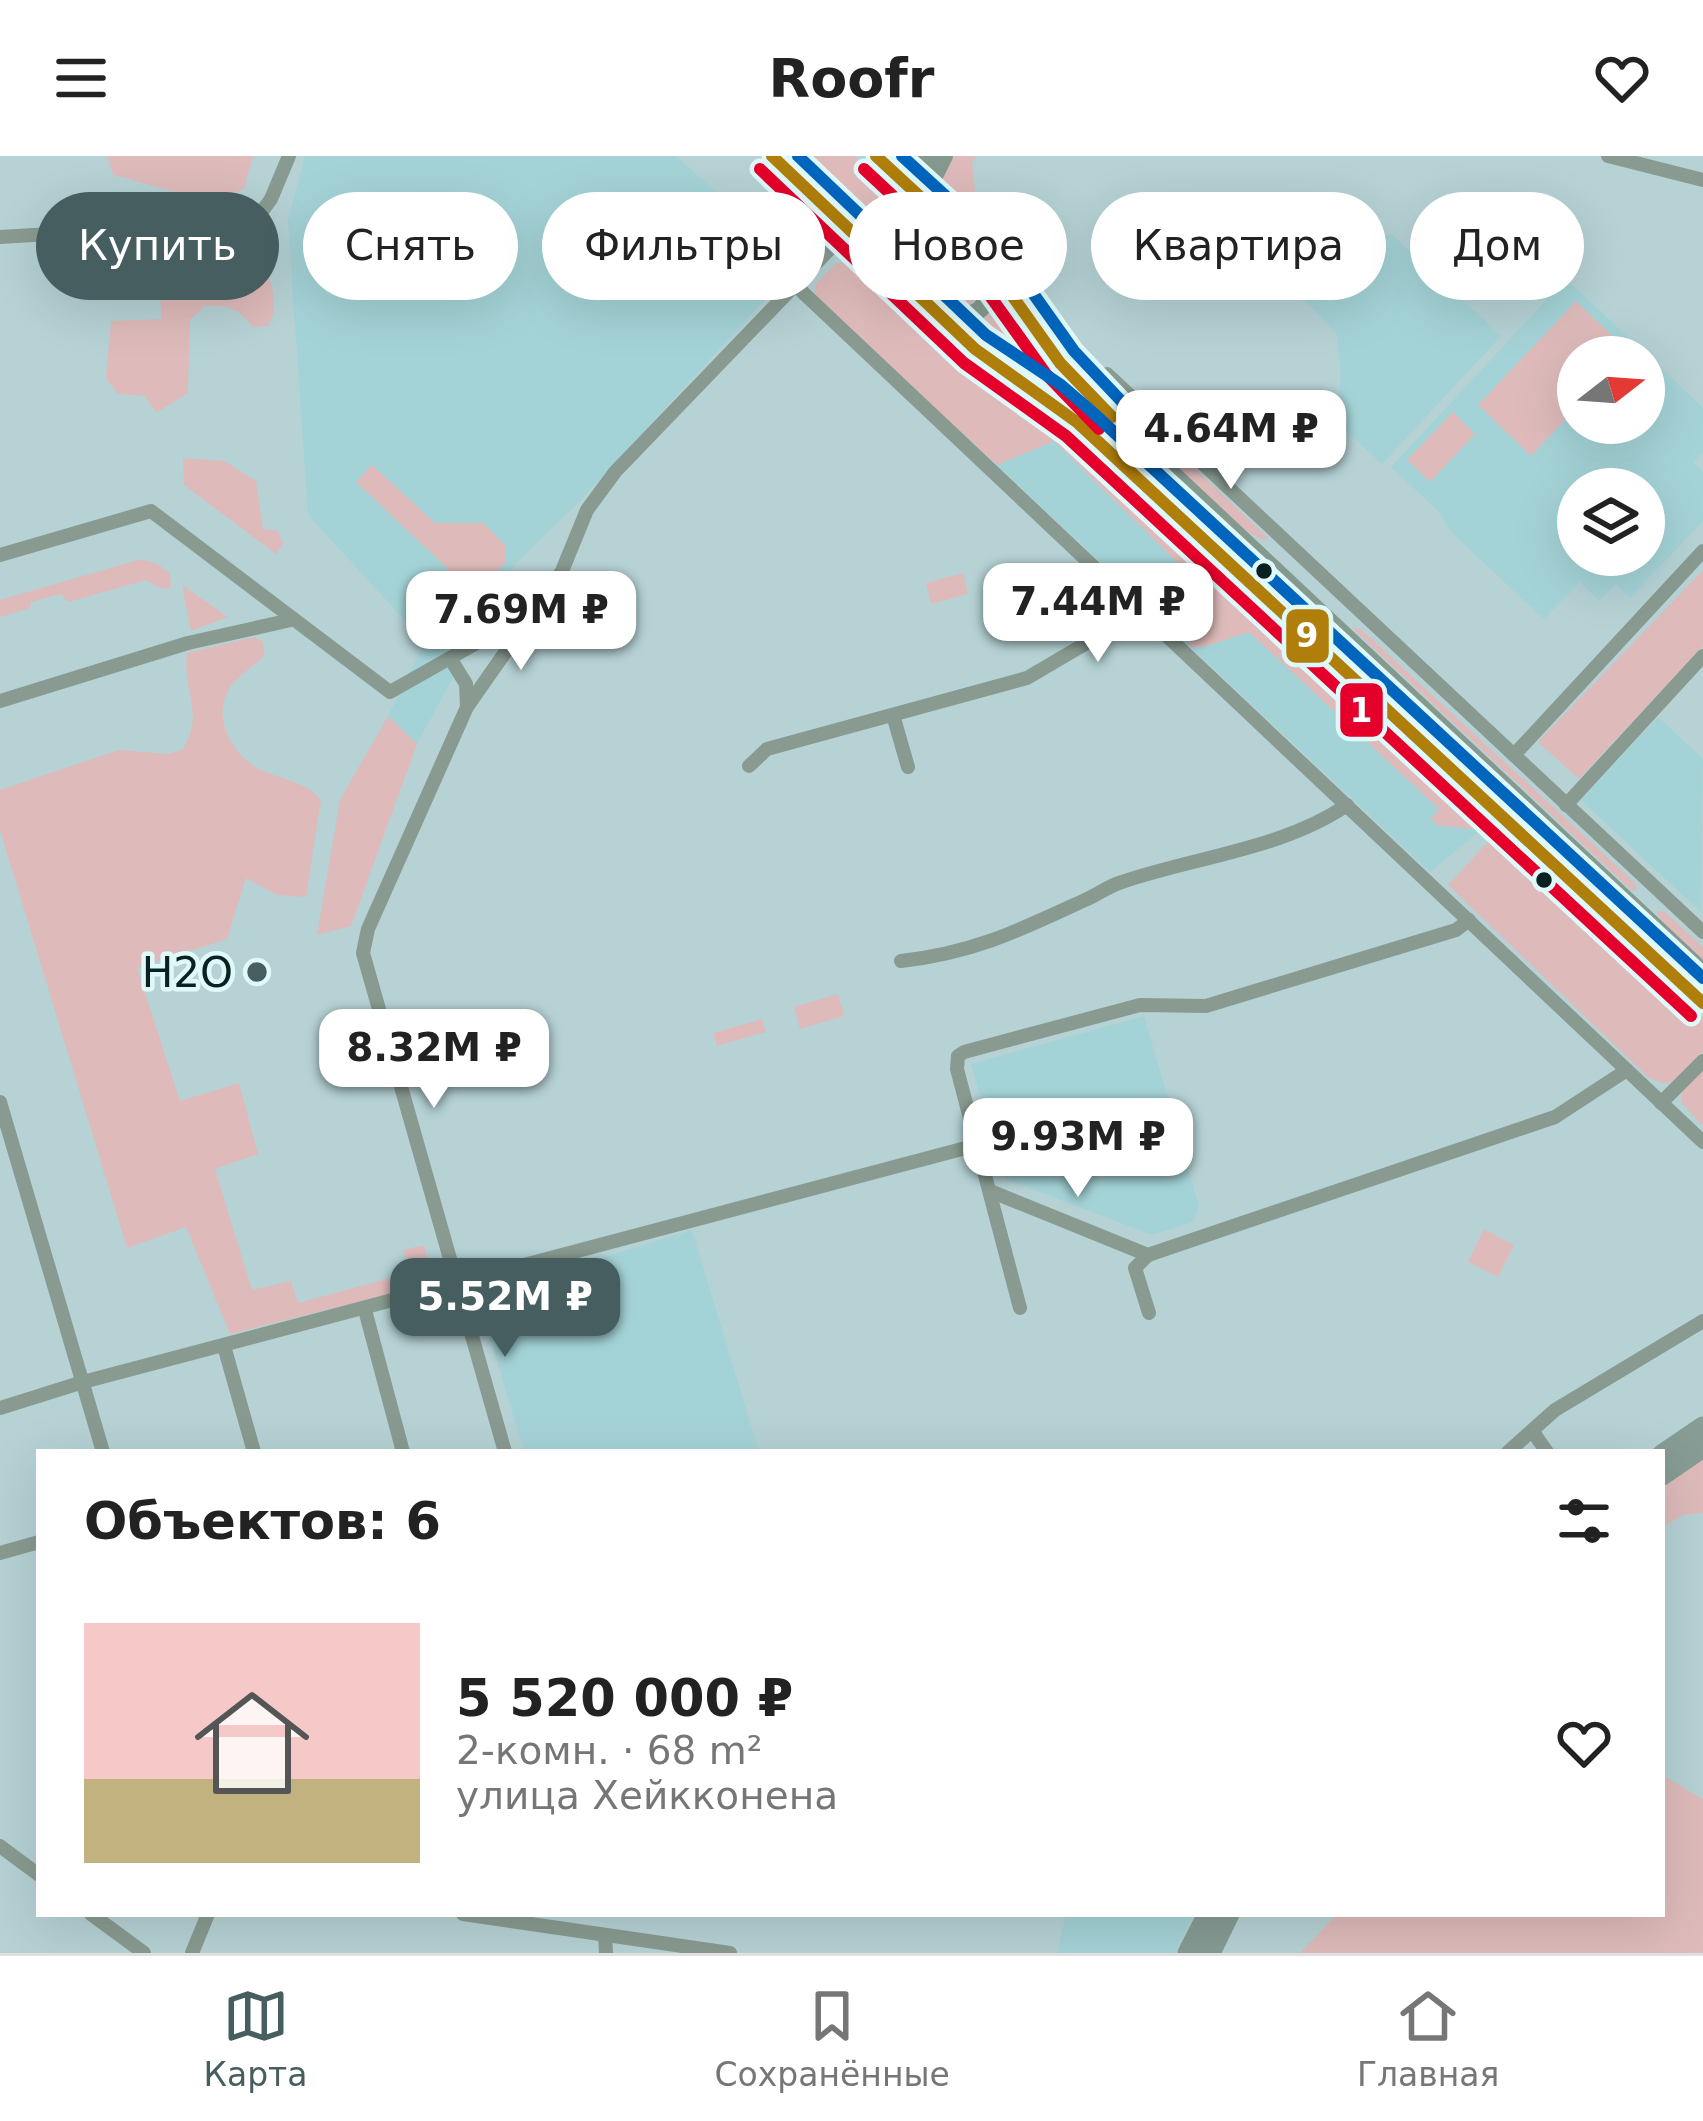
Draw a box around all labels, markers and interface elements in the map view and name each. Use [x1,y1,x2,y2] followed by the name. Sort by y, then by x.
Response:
[48,45,114,111] icon: menu
[1589,45,1655,111] icon: heart
[769,47,934,110] text: Roofr
[36,192,279,300] chip: Купить
[303,192,518,300] chip: Снять
[542,192,825,300] chip: Фильтры
[849,192,1067,300] chip: Новое
[1091,192,1386,300] chip: Квартира
[1410,192,1584,300] chip: Дом
[1557,336,1665,444] north arrow
[1557,336,1665,576] map controls
[1120,390,1342,492] pin: 4.64M ₽
[1143,406,1319,451] text: 4.64M ₽
[1557,468,1665,576] button: layers
[1253,560,1275,582] unlabelled marker
[987,563,1209,665] pin: 7.44M ₽
[410,571,632,673] pin: 7.69M ₽
[1010,579,1186,624] text: 7.44M ₽
[433,587,609,632] text: 7.69M ₽
[1284,607,1331,665] line badge: 9
[1296,616,1318,655] text: 9
[1338,681,1385,739] line badge: 1
[1350,691,1372,730] text: 1
[1533,869,1555,891] unlabelled marker
[142,948,233,997] place label: H2O
[244,959,270,985] marker: H2O
[323,1009,545,1111] pin: 8.32M ₽
[346,1025,522,1070] text: 8.32M ₽
[967,1098,1189,1200] pin: 9.93M ₽
[990,1114,1166,1159] text: 9.93M ₽
[394,1258,616,1360] pin: 5.52M ₽
[417,1274,593,1319] text: 5.52M ₽
[1551,1488,1617,1554] icon: filters
[84,1492,441,1551] text: Объектов: 6
[456,1669,793,1728] text: 5 520 000 ₽
[180,1671,324,1815] icon: home
[1551,1710,1617,1776] icon: heart
[456,1728,762,1773] text: 2-комн. · 68 m²
[456,1773,838,1818] text: улица Хейкконена
[204,1983,308,2094] tab: Карта
[715,1983,950,2094] tab: Сохранённые
[1357,1983,1499,2094] tab: Главная

